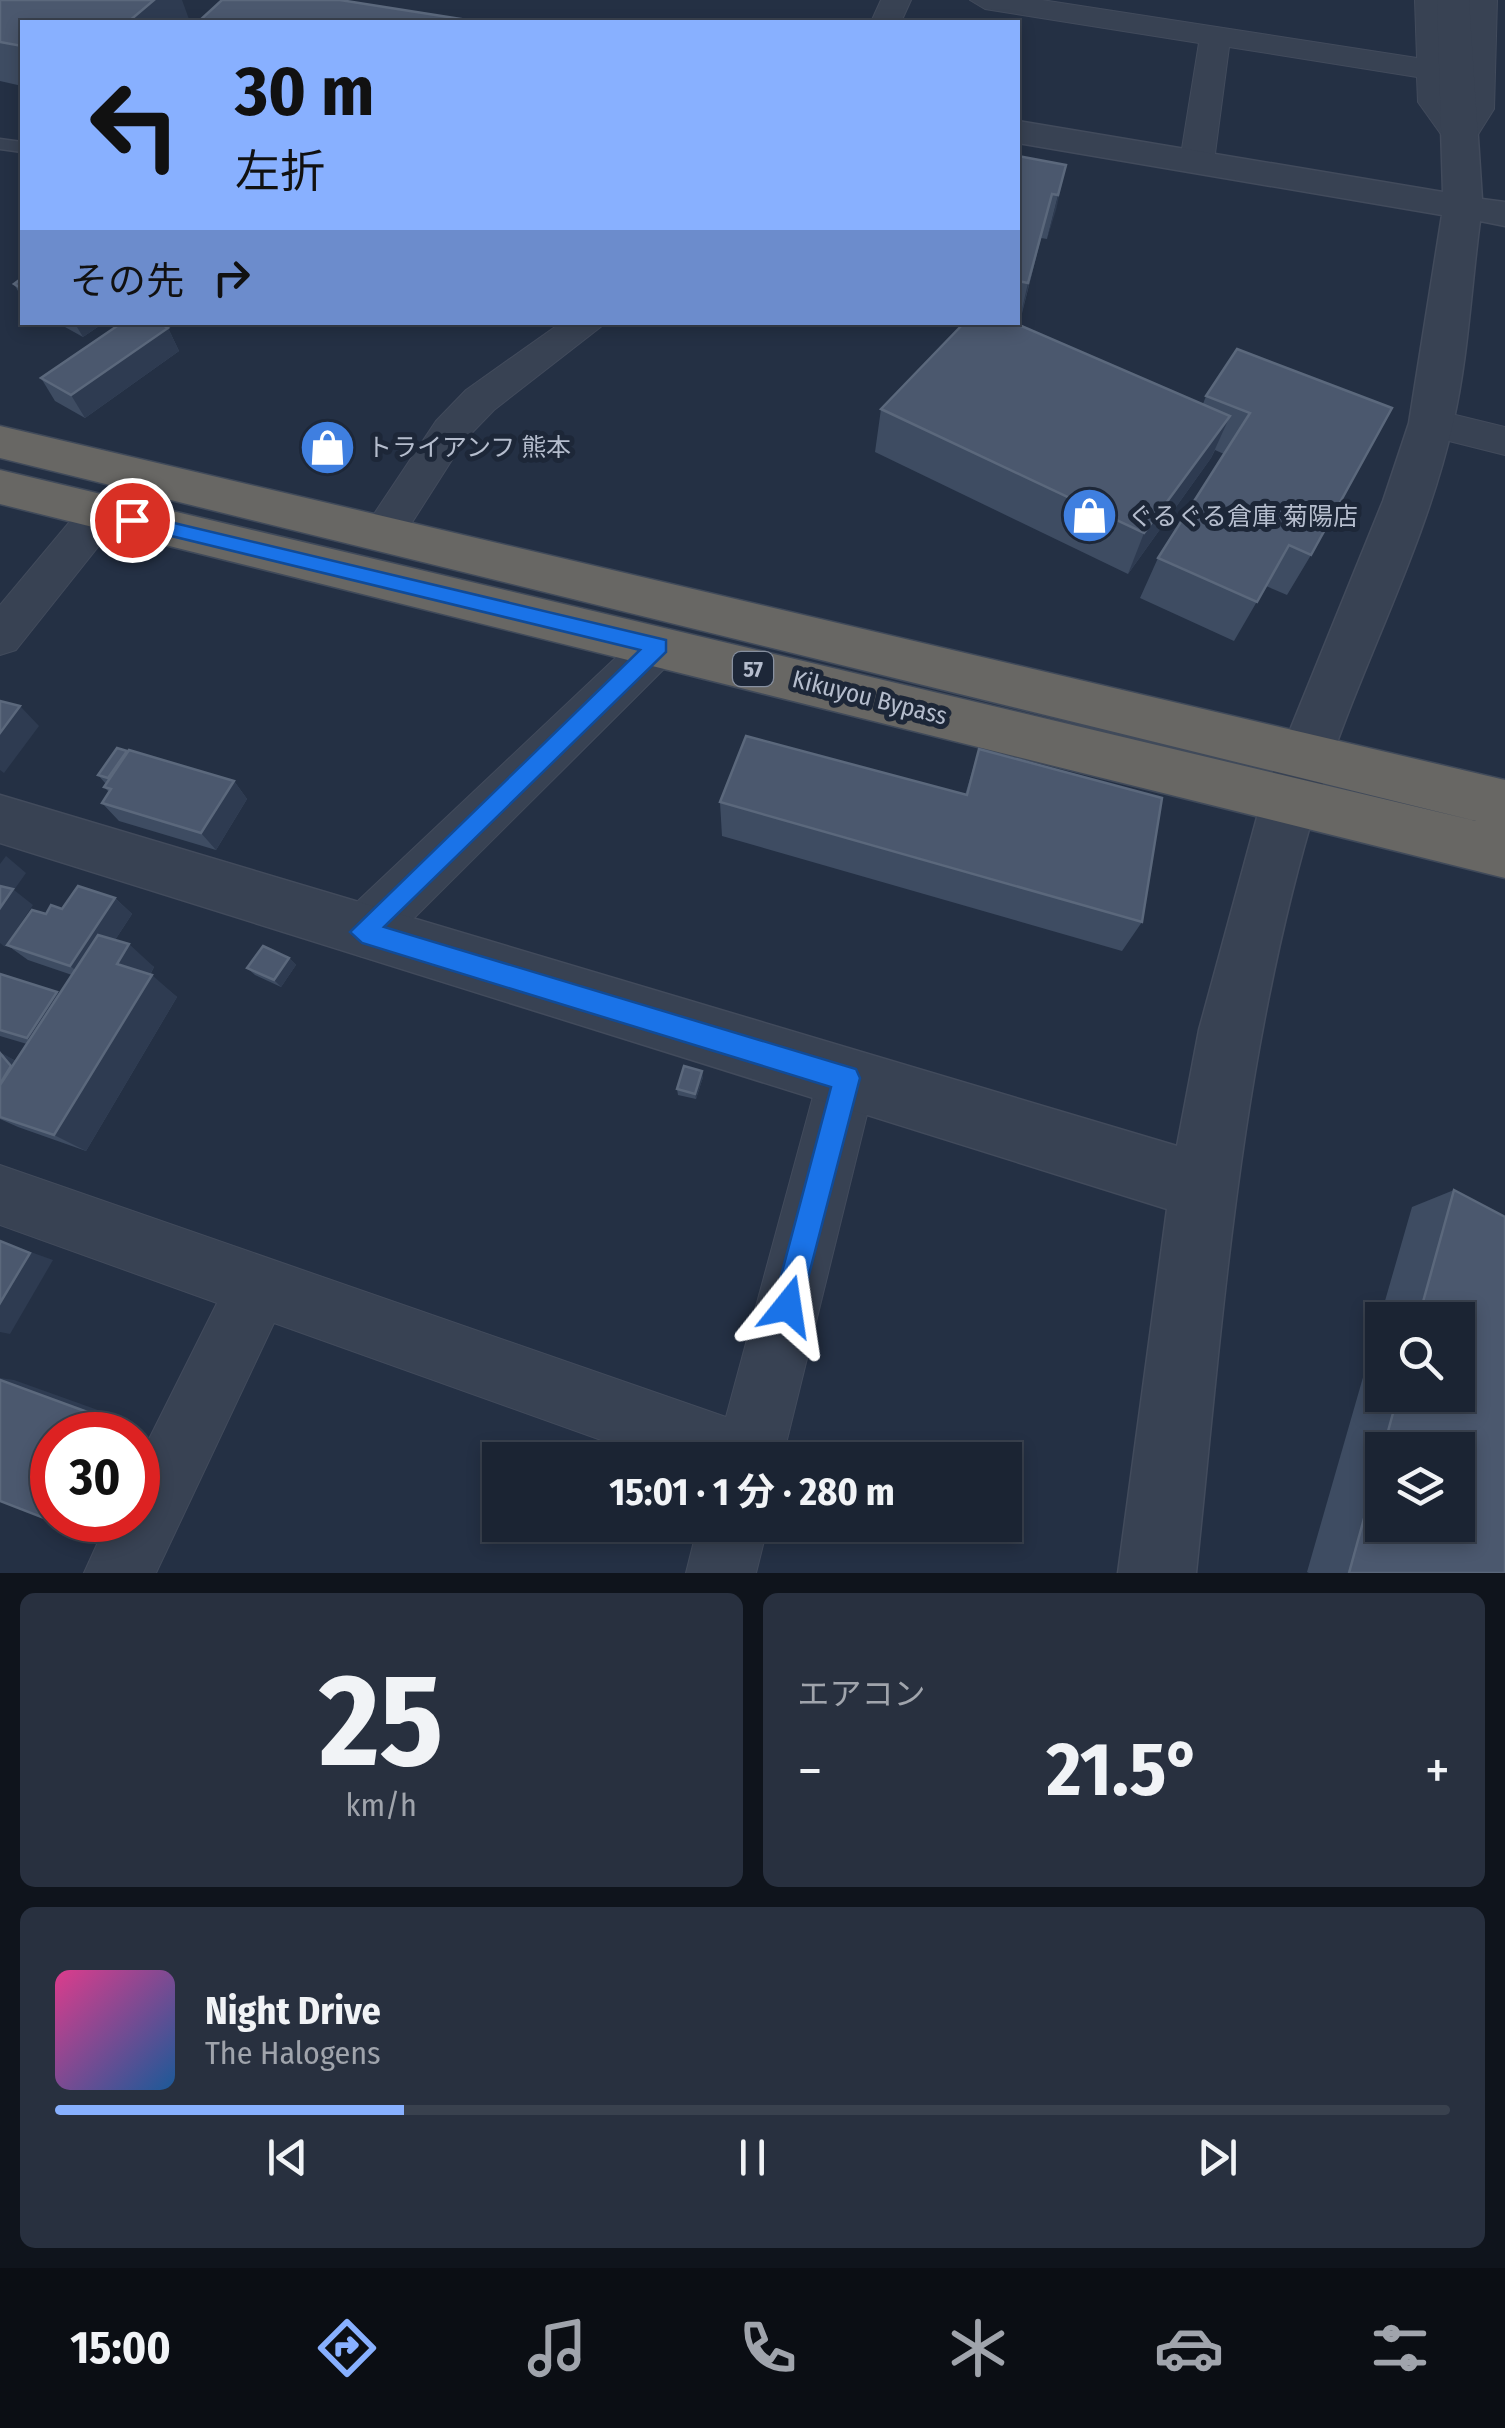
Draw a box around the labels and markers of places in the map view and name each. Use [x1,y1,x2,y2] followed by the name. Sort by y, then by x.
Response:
[298,417,358,477] shop icon: トライアンフ 熊本
[367,433,571,463] place label: トライアンフ 熊本
[90,478,175,563] pin
[1059,486,1119,546] shop icon: ぐるぐる倉庫 菊陽店
[1128,502,1358,532] place label: ぐるぐる倉庫 菊陽店

